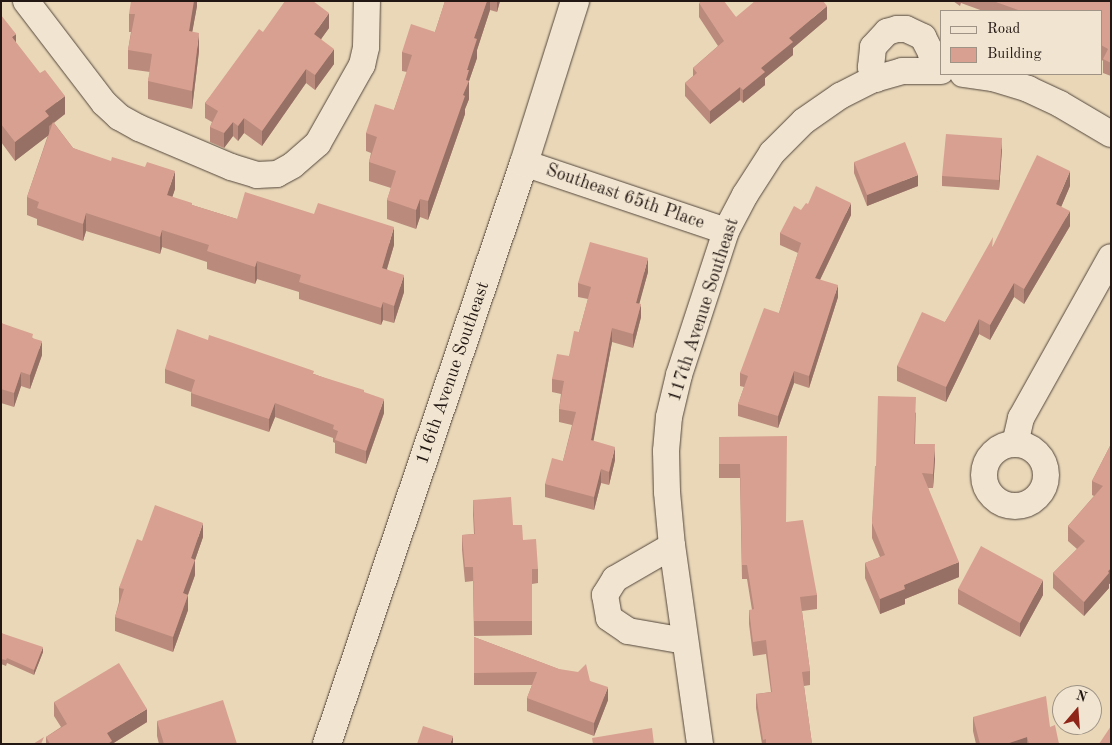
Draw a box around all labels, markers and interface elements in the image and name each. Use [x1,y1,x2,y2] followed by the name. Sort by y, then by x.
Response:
[940,10,1102,75] legend
[987,22,1020,37] text: Road
[987,47,1042,62] text: Building
[543,160,707,234] street label: Southeast 65th Place
[664,215,744,405] street label: 117th Avenue Southeast
[412,279,494,467] street label: 116th Avenue Southeast
[1052,685,1102,735] north arrow
[1074,688,1089,705] text: N

